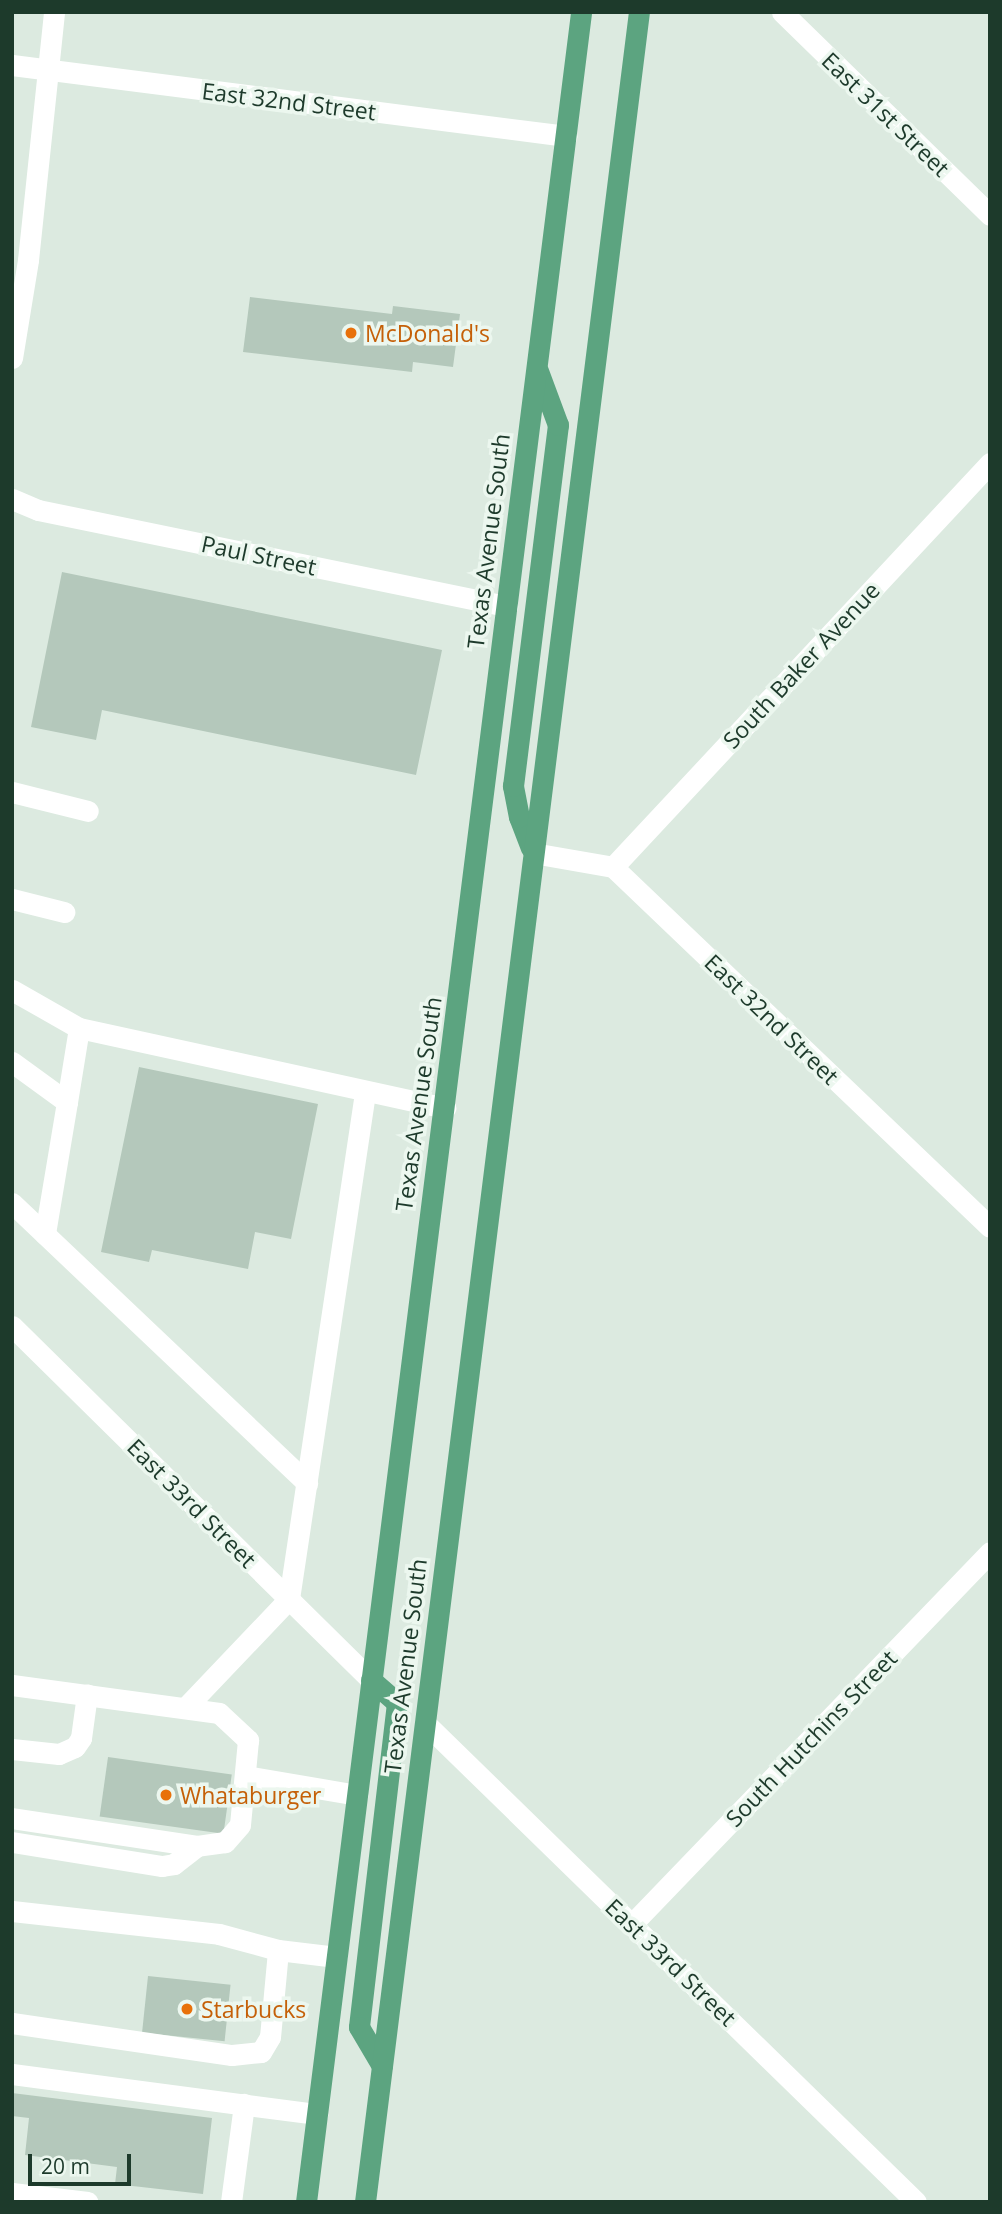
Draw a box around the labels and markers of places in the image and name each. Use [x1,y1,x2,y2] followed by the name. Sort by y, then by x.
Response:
[365,319,490,347] place label: McDonald's
[343,325,359,341] marker: McDonald's
[180,1781,321,1809] place label: Whataburger
[158,1787,174,1803] marker: Whataburger
[201,1995,306,2023] place label: Starbucks
[179,2001,195,2017] marker: Starbucks

